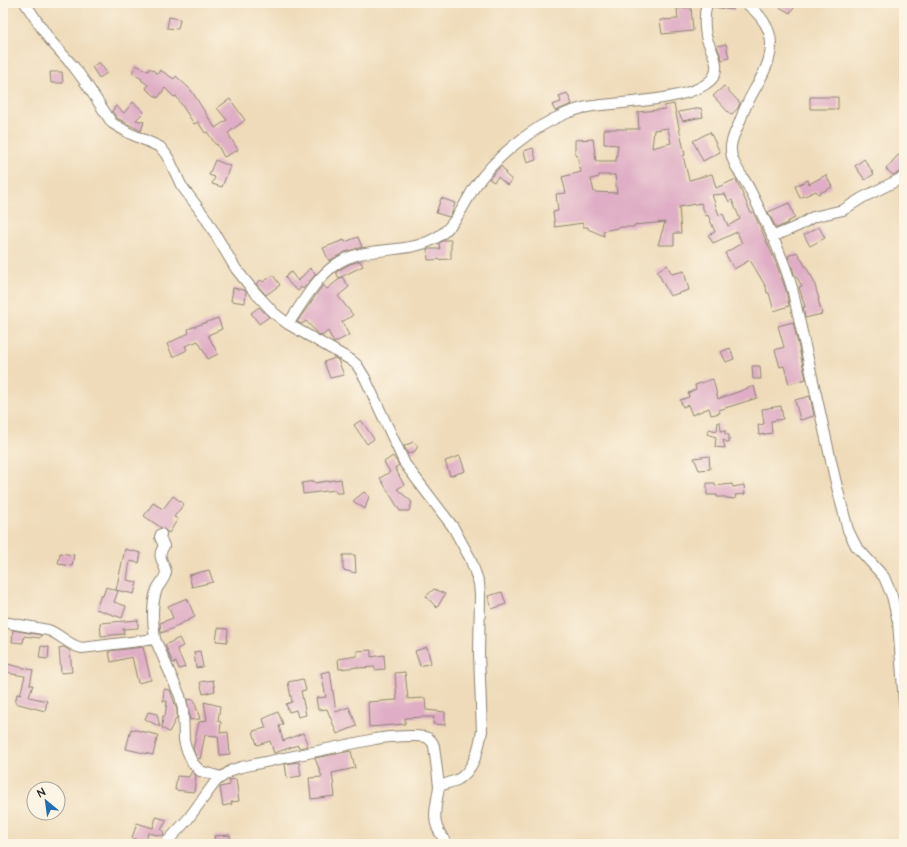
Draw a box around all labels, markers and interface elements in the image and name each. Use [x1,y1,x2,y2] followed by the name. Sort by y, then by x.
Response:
[26,781,66,821] north arrow
[35,784,48,801] text: N

